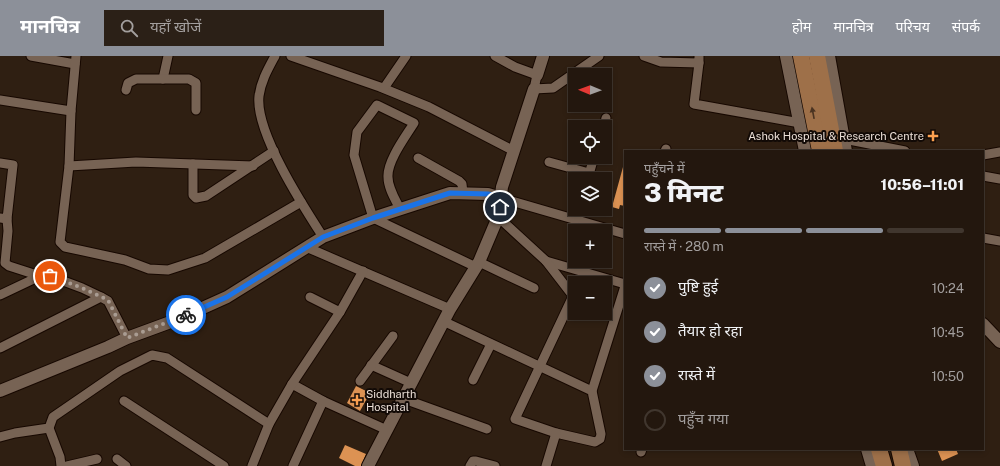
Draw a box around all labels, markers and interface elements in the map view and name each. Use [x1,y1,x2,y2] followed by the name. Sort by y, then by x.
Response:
[104,10,384,46] search box
[20,15,80,37] text: मानचित्र
[118,17,140,39] icon: search
[150,18,201,35] text: यहाँ खोजें
[792,19,811,35] text: होम
[833,19,874,35] text: मानचित्र
[896,19,930,35] text: परिचय
[952,19,980,35] text: संपर्क
[568,68,612,112] north arrow
[568,68,612,320] map controls
[809,107,815,119] one-way arrow
[568,120,612,164] button: locate
[748,130,924,142] place label: Ashok Hospital & Research Centre
[927,130,939,142] marker: Ashok Hospital & Research Centre
[644,161,685,176] text: पहुँचने में
[568,172,612,216] button: layers
[881,176,964,193] text: 10:56–11:01
[644,177,723,208] text: 3 मिनट
[483,190,517,224] pin
[489,196,511,218] icon: home
[568,224,612,268] button: +
[644,239,724,254] text: रास्ते में · 280 m
[33,259,67,293] pin
[39,265,61,287] icon: bag
[568,276,612,320] button: −
[644,277,666,299] icon: check
[678,278,718,295] text: पुष्टि हुई
[932,281,964,296] text: 10:24
[166,295,206,335] courier
[175,304,197,326] icon: bike
[644,321,666,343] icon: check
[678,322,742,339] text: तैयार हो रहा
[932,325,964,340] text: 10:45
[644,365,666,387] icon: check
[678,366,715,383] text: रास्ते में
[932,369,964,384] text: 10:50
[366,388,416,413] place label: Siddharth Hospital
[351,394,363,406] marker: Siddharth Hospital
[678,410,729,427] text: पहुँच गया

